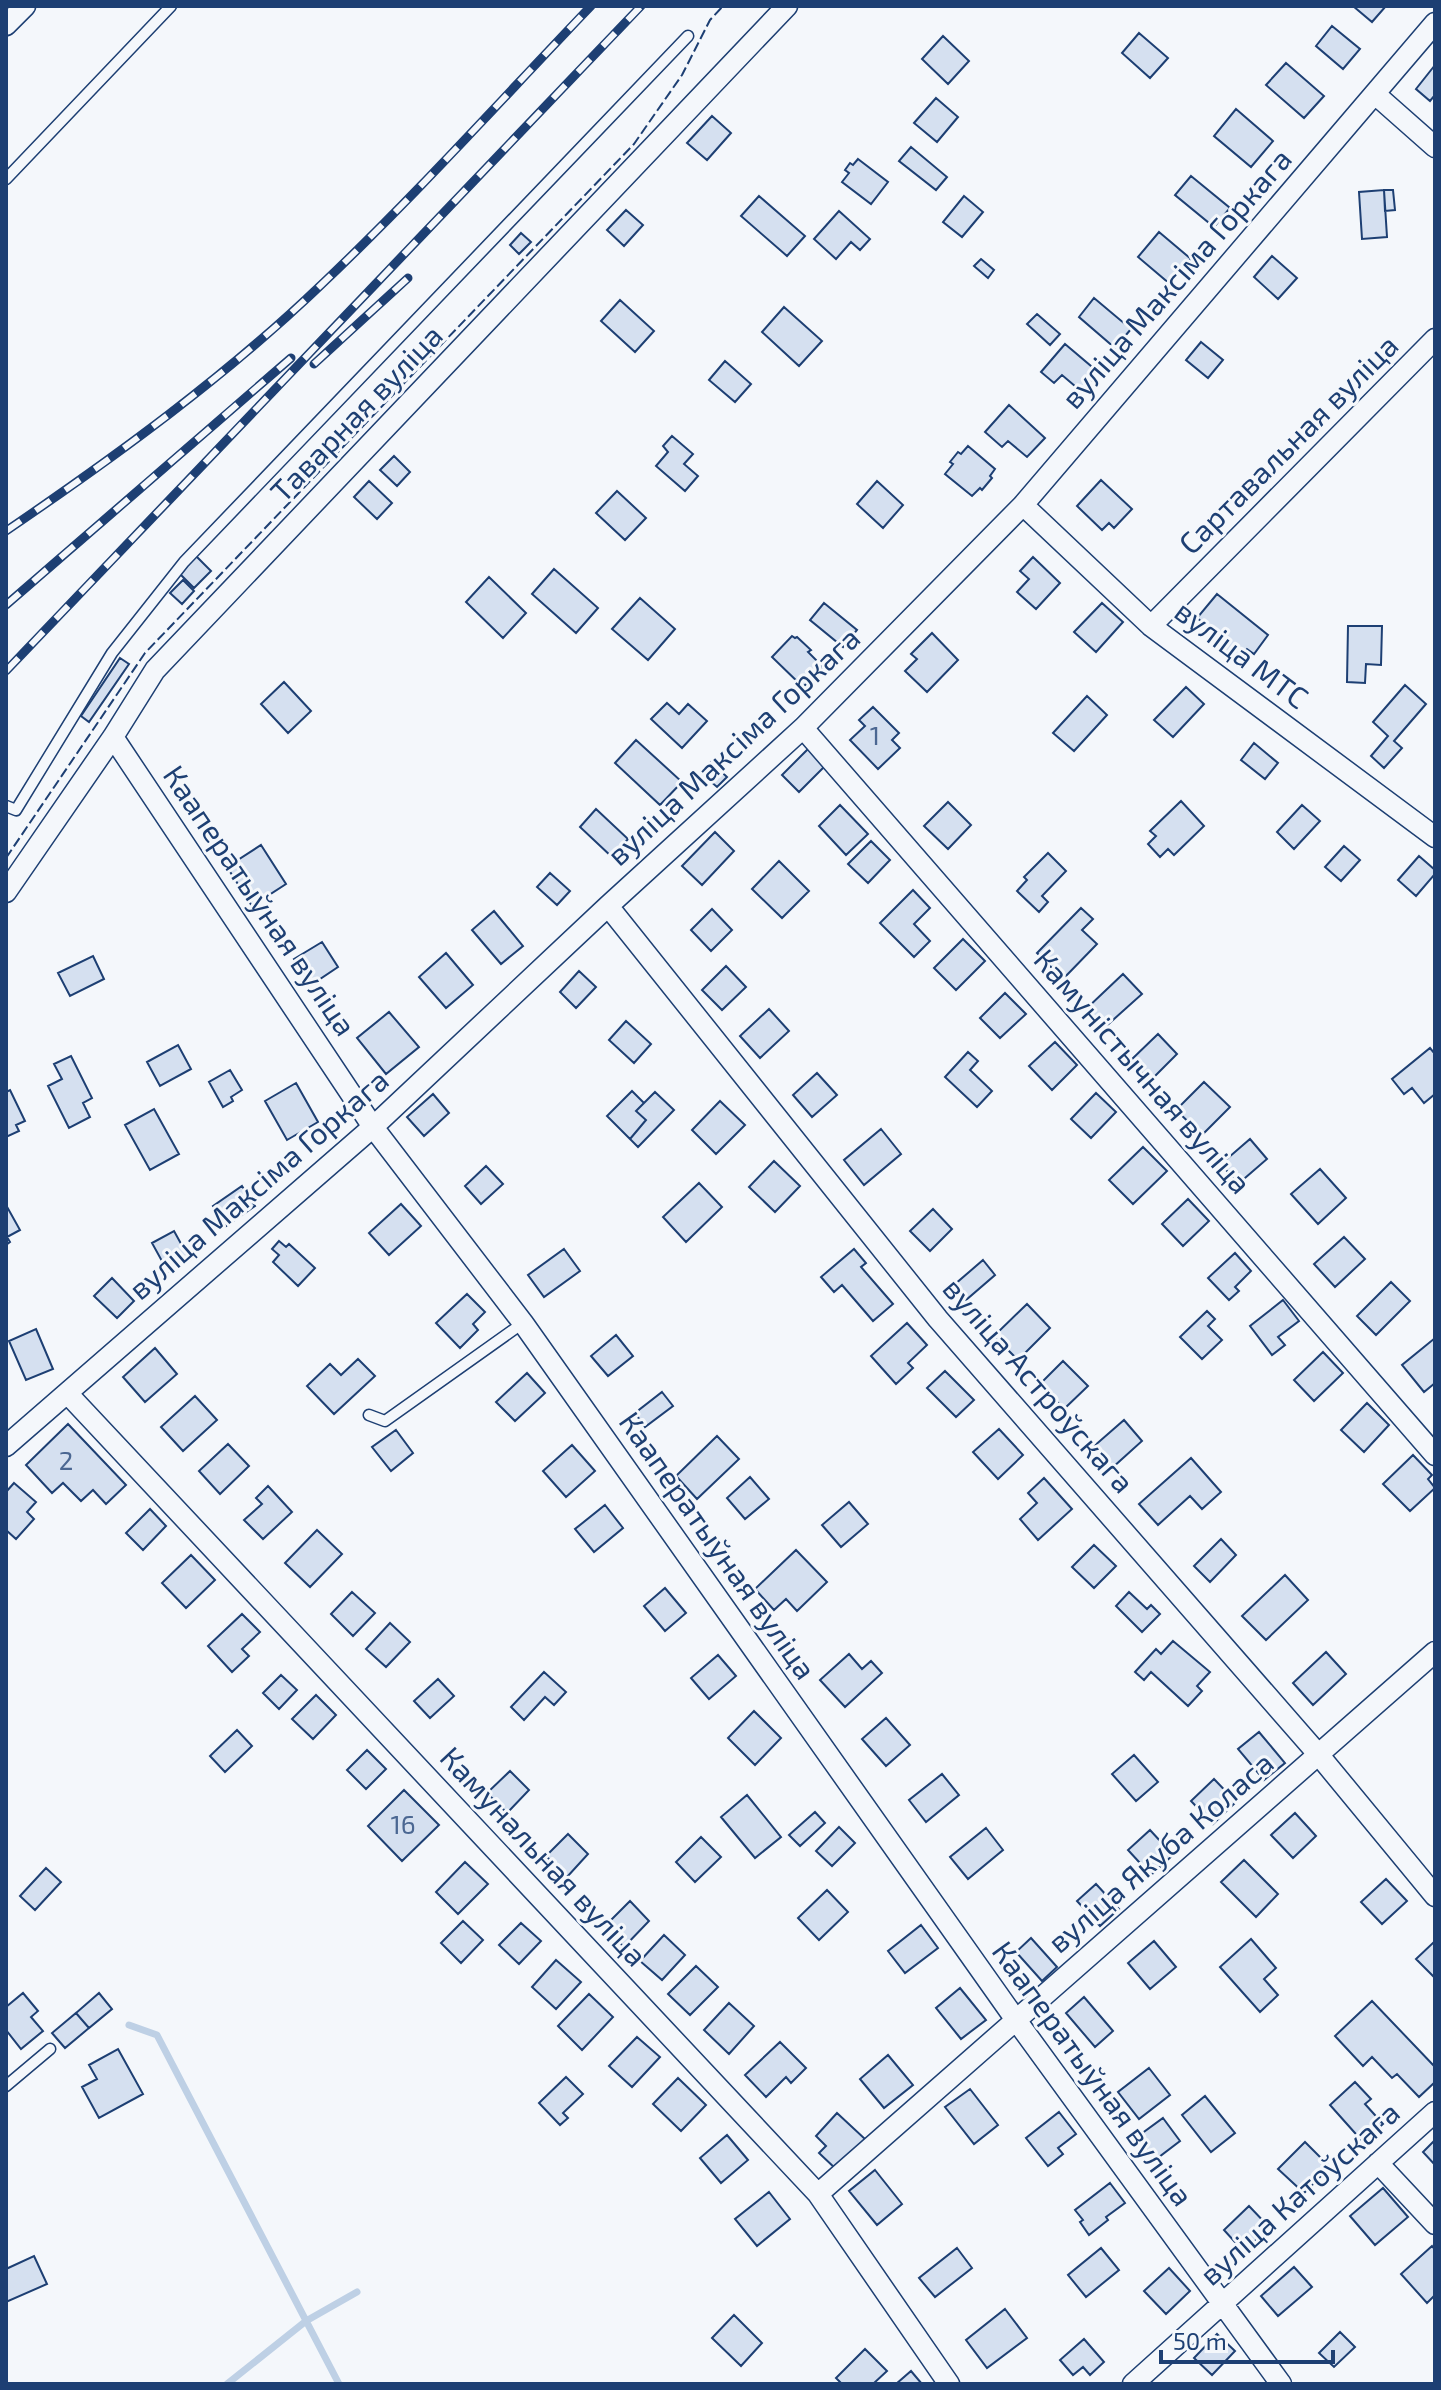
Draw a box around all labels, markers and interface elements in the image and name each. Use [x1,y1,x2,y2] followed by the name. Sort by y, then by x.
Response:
[1053,141,1299,415] street label: вуліца Максіма Горкага
[262,317,450,509] street label: Таварная вуліца
[1171,327,1405,561] street label: Сартавальная вуліца
[1168,592,1316,716] street label: вуліца МТС
[599,619,867,873] street label: вуліца Максіма Горкага
[870,719,880,750] house number: 1
[156,758,365,1042] street label: Кааператыўная вуліца
[1027,941,1259,1201] street label: Камуністычная вуліца
[121,1061,395,1307] street label: вуліца Максіма Горкага
[936,1270,1143,1500] street label: вуліца Астроўскага
[612,1404,825,1686] street label: Кааператыўная вуліца
[59,1444,73,1475] house number: 2
[433,1739,655,1973] street label: Камунальная вуліца
[1040,1744,1281,1960] street label: вуліца Якуба Коласа
[390,1808,416,1839] house number: 16
[985,1934,1202,2213] street label: Кааператыўная вуліца
[1191,2093,1407,2292] street label: вуліца Катоўскага
[1161,2314,1333,2364] scale bar
[1173,2326,1227,2355] text: 50 m

